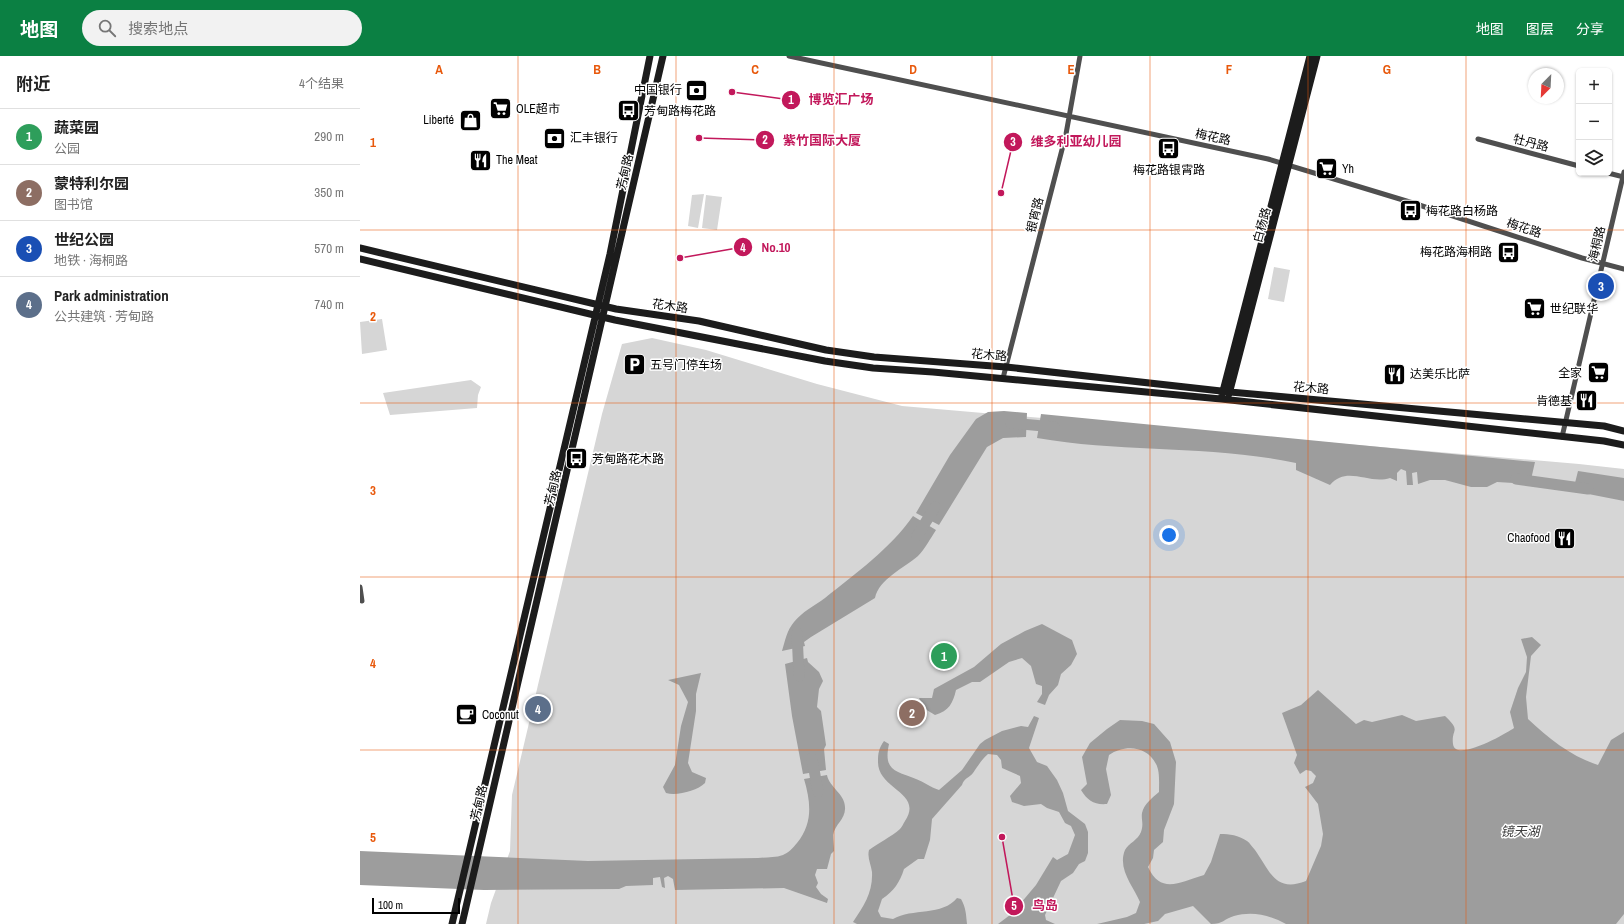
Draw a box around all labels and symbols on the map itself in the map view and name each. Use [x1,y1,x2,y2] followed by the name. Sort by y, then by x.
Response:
[435,61,443,78] text: A
[593,61,601,78] text: B
[751,61,759,78] text: C
[909,61,917,78] text: D
[1067,61,1075,78] text: E
[1226,61,1233,78] text: F
[1383,61,1391,78] text: G
[1528,68,1564,104] north arrow
[684,77,710,103] bank icon: 中国银行
[634,82,682,98] place label: 中国银行
[781,87,882,112] callout: 博览汇广场
[808,91,874,108] text: 博览汇广场
[788,92,794,108] text: 1
[488,96,514,122] supermarket icon: OLE超市
[616,98,642,124] bus stop icon: 芳甸路梅花路
[516,101,560,117] place label: OLE超市
[644,103,716,119] place label: 芳甸路梅花路
[457,107,483,133] shop icon: Liberté
[423,112,454,128] place label: Liberté
[542,125,568,151] bank icon: 汇丰银行
[1194,125,1232,149] street label: 梅花路
[755,128,869,153] callout: 紫竹国际大厦
[1003,129,1130,154] callout: 维多利亚幼儿园
[570,130,618,146] place label: 汇丰银行
[1512,131,1550,155] street label: 牡丹路
[762,132,768,148] text: 2
[783,132,861,149] text: 紫竹国际大厦
[1030,133,1122,150] text: 维多利亚幼儿园
[370,134,376,151] text: 1
[1010,134,1016,150] text: 3
[1156,136,1182,162] bus stop icon: 梅花路银霄路
[468,147,494,173] restaurant icon: The Meat
[496,152,538,168] place label: The Meat
[613,153,637,191] street label: 芳甸路
[1313,156,1339,182] supermarket icon: Yh
[1342,161,1354,177] place label: Yh
[1133,162,1205,178] place label: 梅花路银霄路
[1023,196,1047,234] street label: 银宵路
[1398,198,1424,224] bus stop icon: 梅花路白杨路
[1426,203,1498,219] place label: 梅花路白杨路
[1250,206,1274,244] street label: 白杨路
[1504,215,1544,241] street label: 梅花路
[1585,225,1609,263] street label: 海桐路
[733,235,798,260] callout: No.10
[761,239,791,256] text: No.10
[1495,239,1521,265] bus stop icon: 梅花路海桐路
[740,240,746,256] text: 4
[1420,244,1492,260] place label: 梅花路海桐路
[1588,271,1614,301] pin: 3
[651,296,689,316] street label: 花木路
[1522,296,1548,322] supermarket icon: 世纪联华
[1550,301,1598,317] place label: 世纪联华
[370,308,376,325] text: 2
[970,345,1008,365] street label: 花木路
[622,352,648,378] parking icon: 五号门停车场
[650,357,722,373] place label: 五号门停车场
[1585,360,1611,386] supermarket icon: 全家
[1382,361,1408,387] restaurant icon: 达美乐比萨
[1558,365,1582,381] place label: 全家
[1410,366,1470,382] place label: 达美乐比萨
[1292,378,1330,398] street label: 花木路
[1574,388,1600,414] restaurant icon: 肯德基
[1536,393,1572,409] place label: 肯德基
[564,446,590,472] bus stop icon: 芳甸路花木路
[592,451,664,467] place label: 芳甸路花木路
[541,469,565,507] street label: 芳甸路
[370,482,376,499] text: 3
[1159,525,1179,545] your location
[1552,525,1578,551] restaurant icon: Chaofood
[1507,530,1550,546] place label: Chaofood
[931,641,957,671] pin: 1
[370,655,376,672] text: 4
[525,694,551,724] pin: 4
[899,698,925,728] pin: 2
[453,702,479,728] cafe icon: Coconut
[482,707,519,723] place label: Coconut
[467,784,491,822] street label: 芳甸路
[1500,823,1541,840] water label: 镜天湖
[370,829,376,846] text: 5
[1004,893,1066,918] callout: 鸟岛
[372,896,460,915] scale bar
[1032,897,1058,914] text: 鸟岛
[1011,898,1017,914] text: 5

